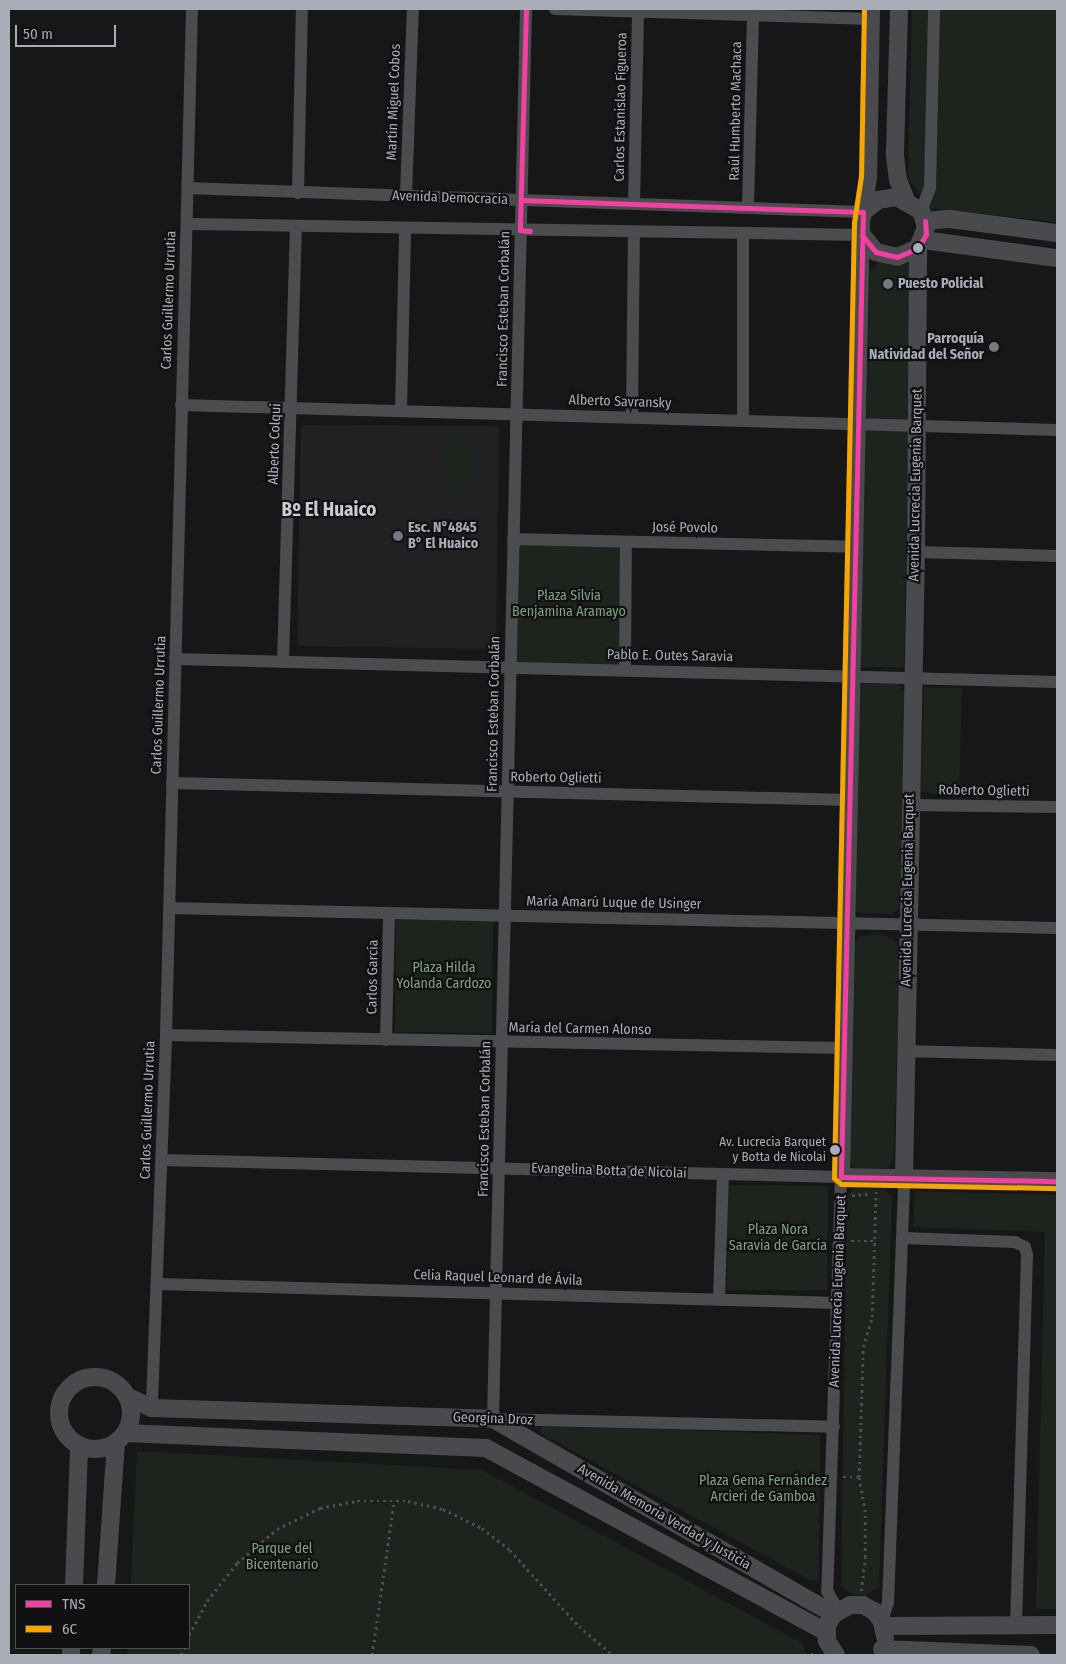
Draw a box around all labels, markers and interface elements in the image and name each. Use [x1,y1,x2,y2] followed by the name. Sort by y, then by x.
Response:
[18,15,119,47] scale bar
[23,25,53,43] text: 50 m
[611,32,631,182] street label: Carlos Estanislao Figueroa
[726,41,746,181] street label: Raúl Humberto Machaca
[384,43,404,161] street label: Martín Miguel Cobos
[392,188,508,208] street label: Avenida Democracia
[158,230,180,370] street label: Carlos Guillermo Urrutia
[494,231,514,387] street label: Francisco Esteban Corbalán
[913,243,923,253] unlabelled marker
[898,276,983,292] place label: Puesto Policial
[882,278,894,290] marker: Puesto Policial
[869,331,984,364] place label: Parroquía Natividad del Señor
[988,341,1000,353] marker: Parroquía Natividad del Señor
[906,388,926,582] street label: Avenida Lucrecia Eugenia Barquet
[568,392,672,412] street label: Alberto Savransky
[265,403,285,485] street label: Alberto Colqui
[282,499,376,521] district label: Bº El Huaico
[652,519,718,537] street label: José Povolo
[408,520,478,552] place label: Esc. N°4845 B° El Huaico
[392,530,404,542] marker: Esc. N°4845 B° El Huaico
[512,588,626,620] park label: Plaza Silvia Benjamina Aramayo
[148,635,170,775] street label: Carlos Guillermo Urrutia
[484,636,504,792] street label: Francisco Esteban Corbalán
[607,647,733,665] street label: Pablo E. Outes Saravia
[510,769,602,787] street label: Roberto Oglietti
[938,782,1030,800] street label: Roberto Oglietti
[898,793,918,987] street label: Avenida Lucrecia Eugenia Barquet
[526,893,702,913] street label: María Amarú Luque de Usinger
[364,939,382,1015] street label: Carlos García
[397,960,491,992] park label: Plaza Hilda Yolanda Cardozo
[508,1019,652,1039] street label: María del Carmen Alonso
[137,1040,159,1180] street label: Carlos Guillermo Urrutia
[475,1041,495,1197] street label: Francisco Esteban Corbalán
[719,1135,826,1166] place label: Av. Lucrecia Barquet y Botta de Nicolai
[830,1145,840,1155] marker: Av. Lucrecia Barquet y Botta de Nicolai
[531,1160,687,1182] street label: Evangelina Botta de Nicolai
[826,1194,850,1388] street label: Avenida Lucrecia Eugenia Barquet
[729,1222,827,1254] park label: Plaza Nora Saravia de García
[413,1267,583,1289] street label: Celia Raquel Leonard de Ávila
[453,1409,533,1429] street label: Georgina Droz
[574,1460,754,1574] street label: Avenida Memoria Verdad y Justicia
[699,1473,827,1505] park label: Plaza Gema Fernández Arcieri de Gamboa
[246,1541,318,1574] park label: Parque del Bicentenario
[15,1584,190,1649] legend
[62,1595,86,1613] text: TNS
[62,1620,77,1638] text: 6C

